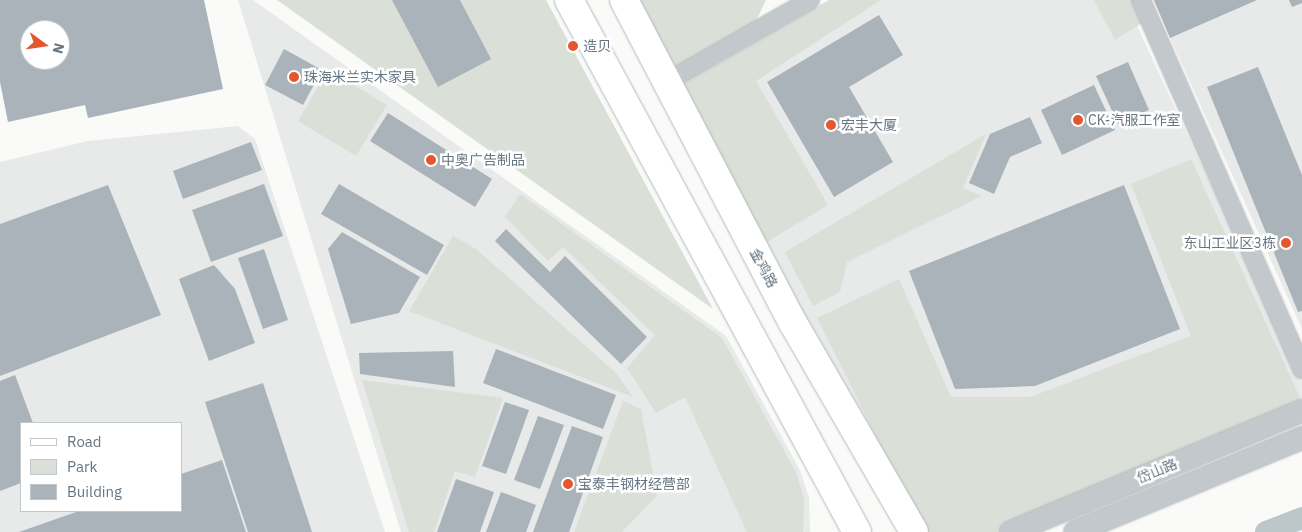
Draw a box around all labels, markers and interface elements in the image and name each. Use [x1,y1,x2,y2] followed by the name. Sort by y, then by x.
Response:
[20,20,70,70] north arrow
[583,38,611,54] place label: 造贝
[567,40,579,52] marker: 造贝
[49,41,69,55] text: N
[304,69,416,85] place label: 珠海米兰实木家具
[288,71,300,83] marker: 珠海米兰实木家具
[1088,112,1180,128] place label: CK-汽服工作室
[1072,114,1084,126] marker: CK-汽服工作室
[841,117,897,133] place label: 宏丰大厦
[825,119,837,131] marker: 宏丰大厦
[441,152,525,168] place label: 中奥广告制品
[425,154,437,166] marker: 中奥广告制品
[1184,235,1276,251] place label: 东山工业区3栋
[1280,237,1292,249] marker: 东山工业区3栋
[747,246,781,290] street label: 金鸡路
[20,422,182,512] legend
[67,432,102,451] text: Road
[1134,455,1180,487] street label: 岱山路
[67,457,97,476] text: Park
[578,476,690,492] place label: 宝泰丰钢材经营部
[562,478,574,490] marker: 宝泰丰钢材经营部
[67,482,122,501] text: Building

